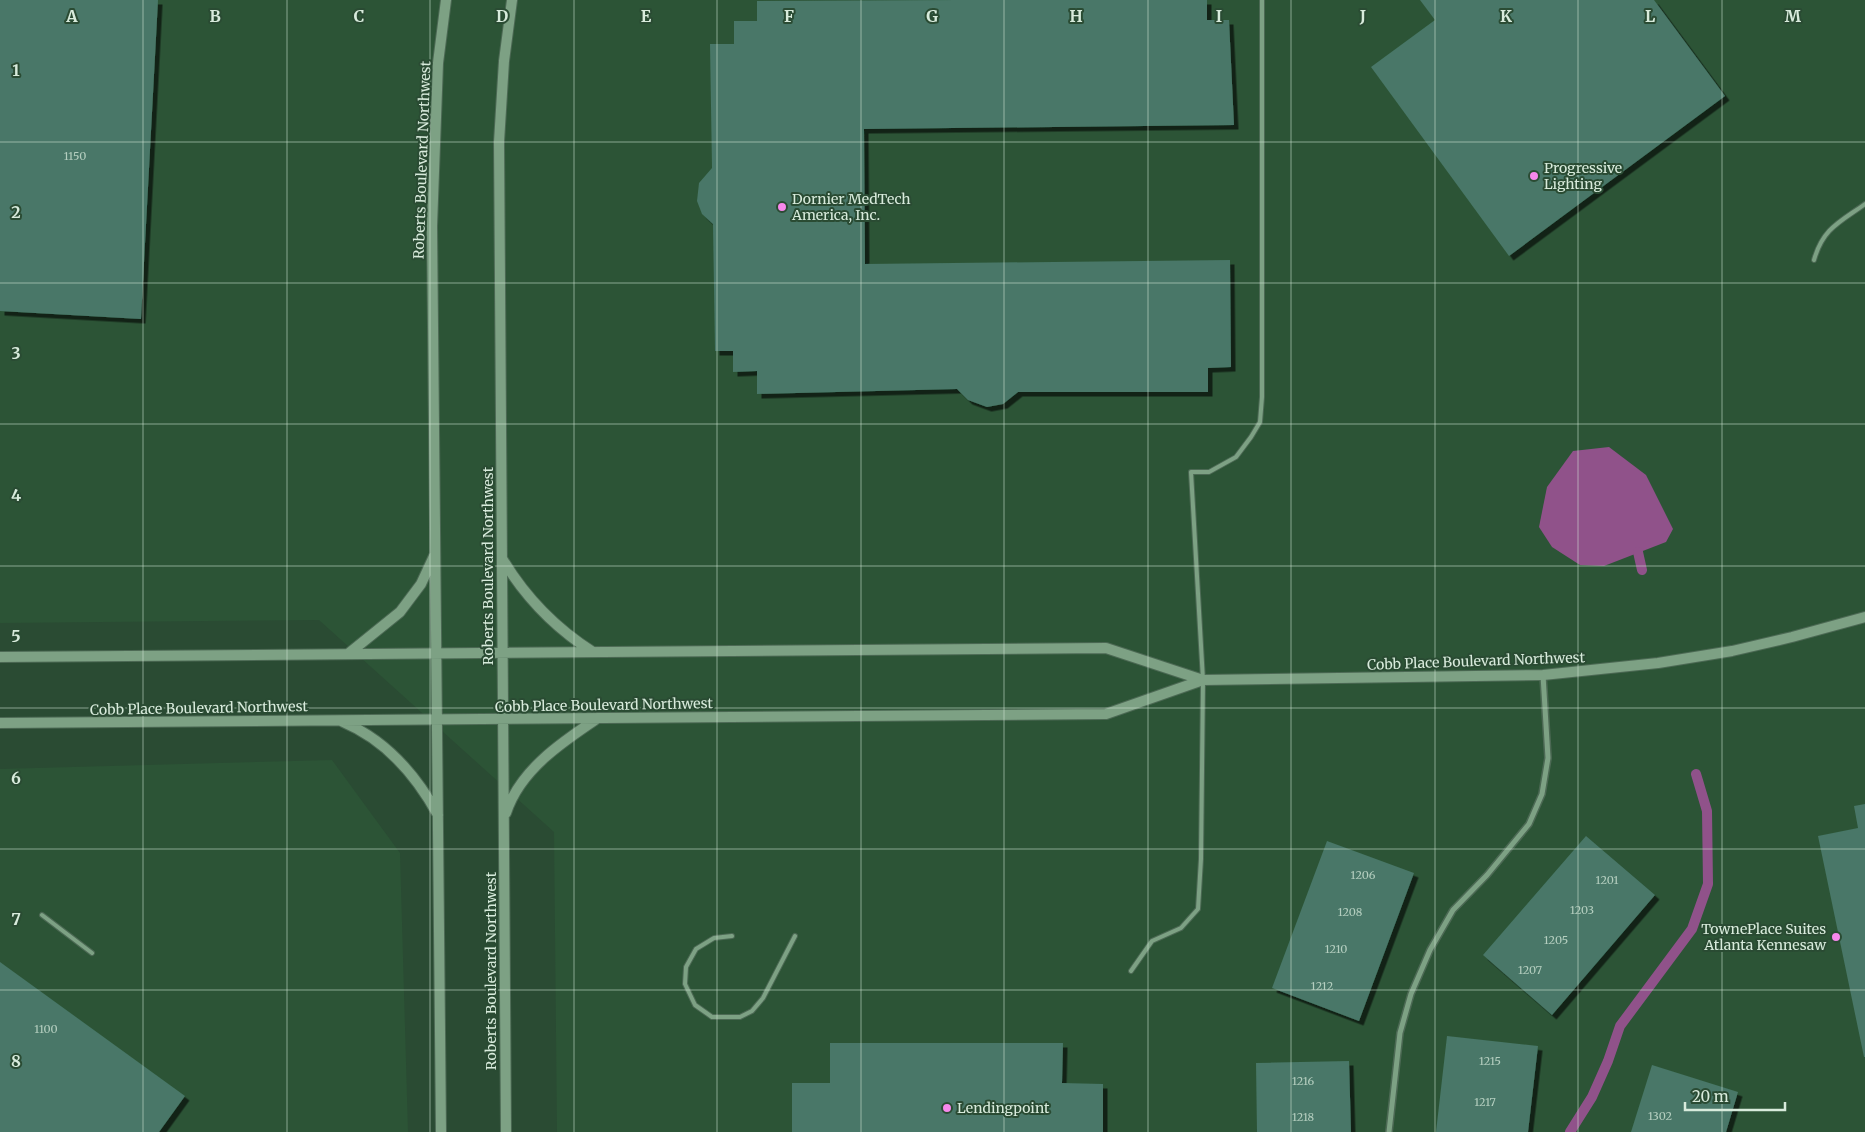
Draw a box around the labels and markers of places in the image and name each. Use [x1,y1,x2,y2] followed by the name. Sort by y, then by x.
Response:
[1544,159,1622,193] place label: Progressive Lighting
[1528,170,1540,182] marker: Progressive Lighting
[791,190,911,224] place label: Dornier MedTech America, Inc.
[776,201,788,213] marker: Dornier MedTech America, Inc.
[1701,920,1826,954] place label: TownePlace Suites Atlanta Kennesaw
[1830,931,1842,943] marker: TownePlace Suites Atlanta Kennesaw
[957,1099,1050,1117] place label: Lendingpoint
[941,1102,953,1114] marker: Lendingpoint

